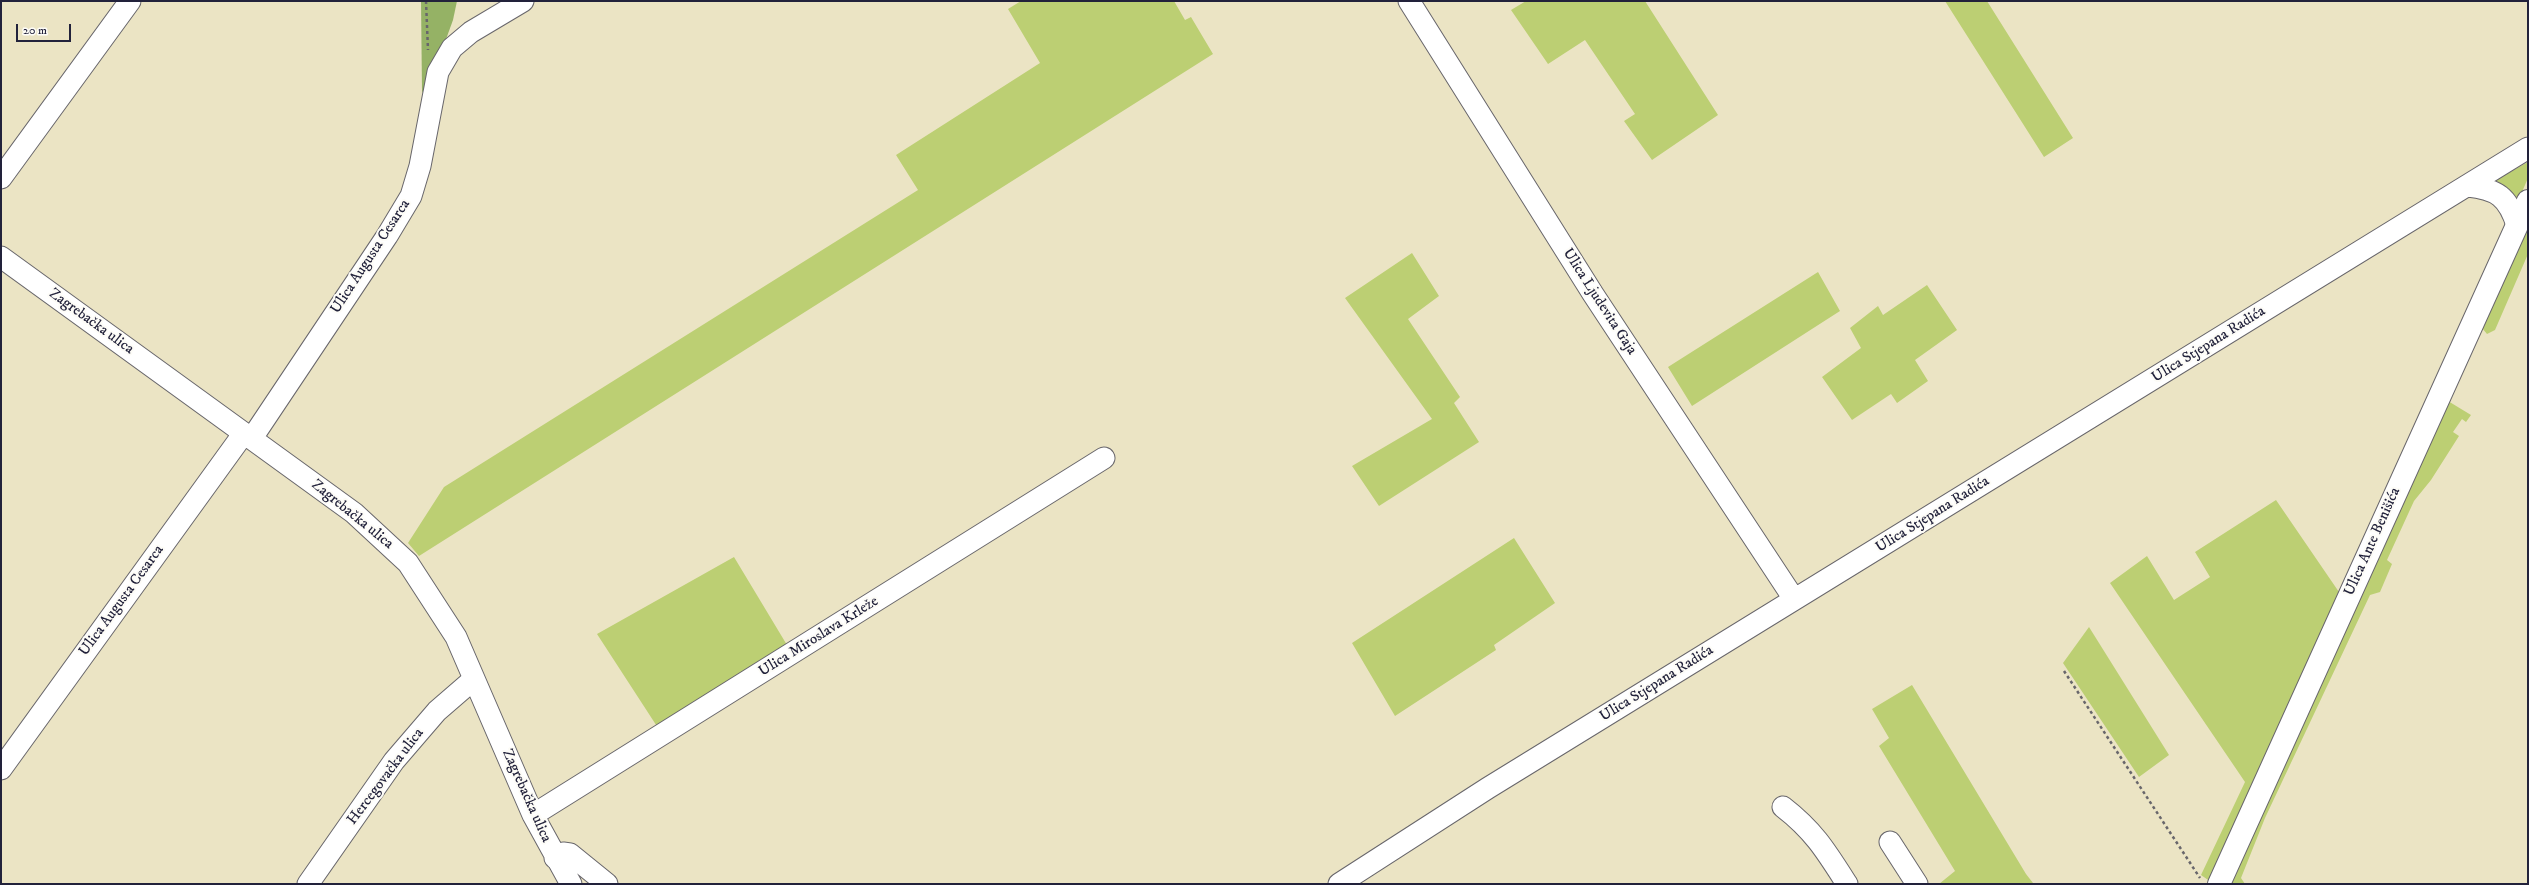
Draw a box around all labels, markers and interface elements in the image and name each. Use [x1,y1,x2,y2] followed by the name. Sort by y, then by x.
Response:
[18,16,73,42] scale bar
[23,23,47,38] text: 20 m
[327,196,415,318] street label: Ulica Augusta Cesarca
[1558,246,1640,358] street label: Ulica Ljudevita Gaja
[45,285,137,359] street label: Zagrebačka ulica
[2149,303,2269,387] street label: Ulica Stjepana Radića
[1873,473,1993,557] street label: Ulica Stjepana Radića
[307,476,397,554] street label: Zagrebačka ulica
[2341,485,2405,599] street label: Ulica Ante Benišića
[76,542,168,660] street label: Ulica Augusta Cesarca
[756,593,882,681] street label: Ulica Miroslava Krleže
[1597,642,1717,726] street label: Ulica Stjepana Radića
[344,725,428,829] street label: Hercegovačka ulica
[497,746,555,846] street label: Zagrebačka ulica

